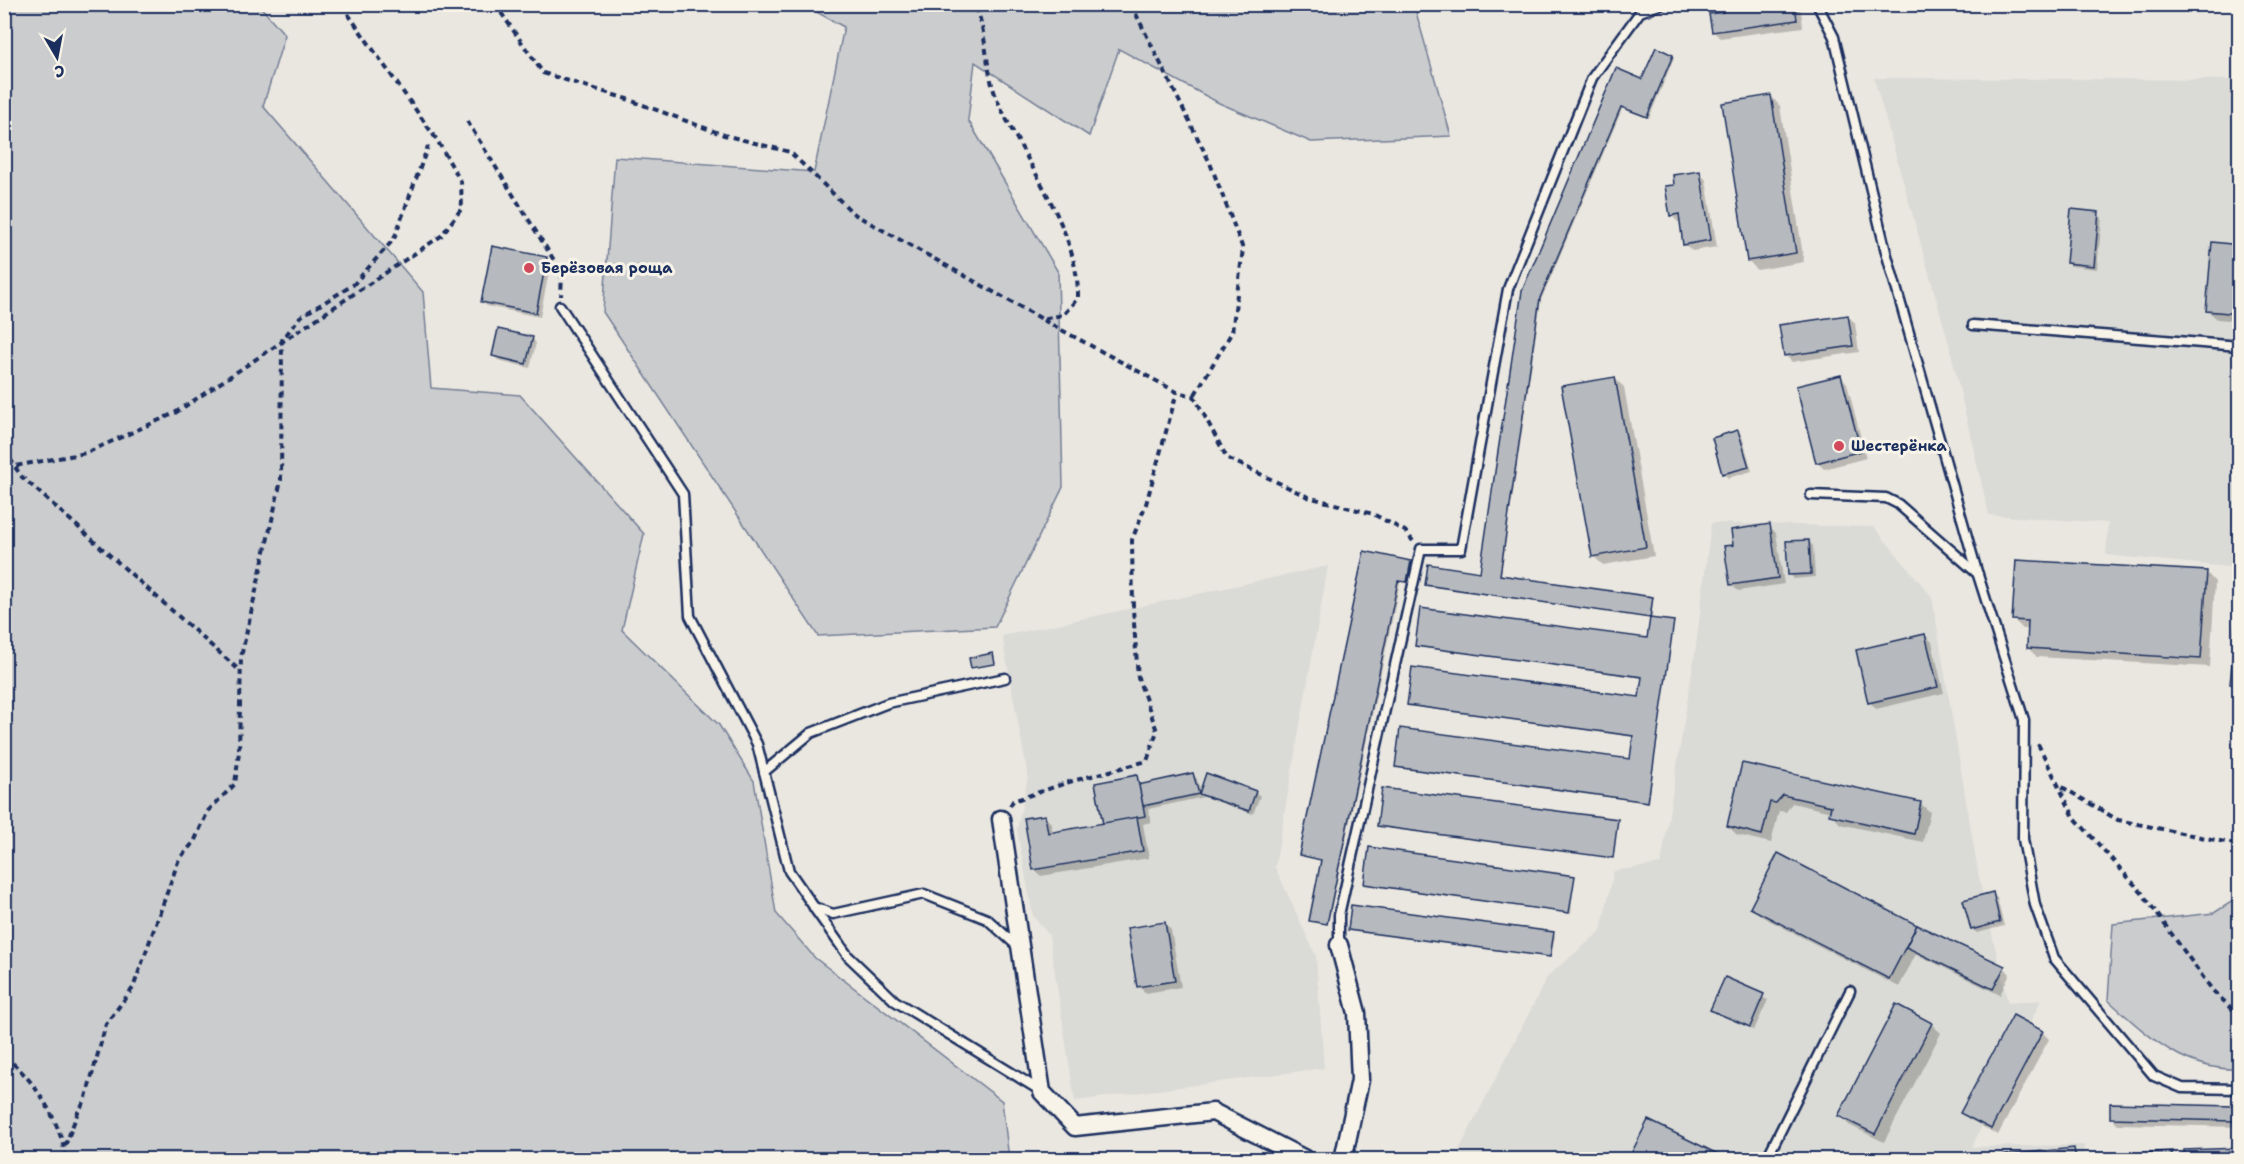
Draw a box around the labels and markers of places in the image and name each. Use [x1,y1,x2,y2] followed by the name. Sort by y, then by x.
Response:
[541,258,673,278] place label: Берёзовая роща
[522,261,536,275] marker: Берёзовая роща
[1851,436,1948,456] place label: Шестерёнка
[1832,439,1846,453] marker: Шестерёнка

